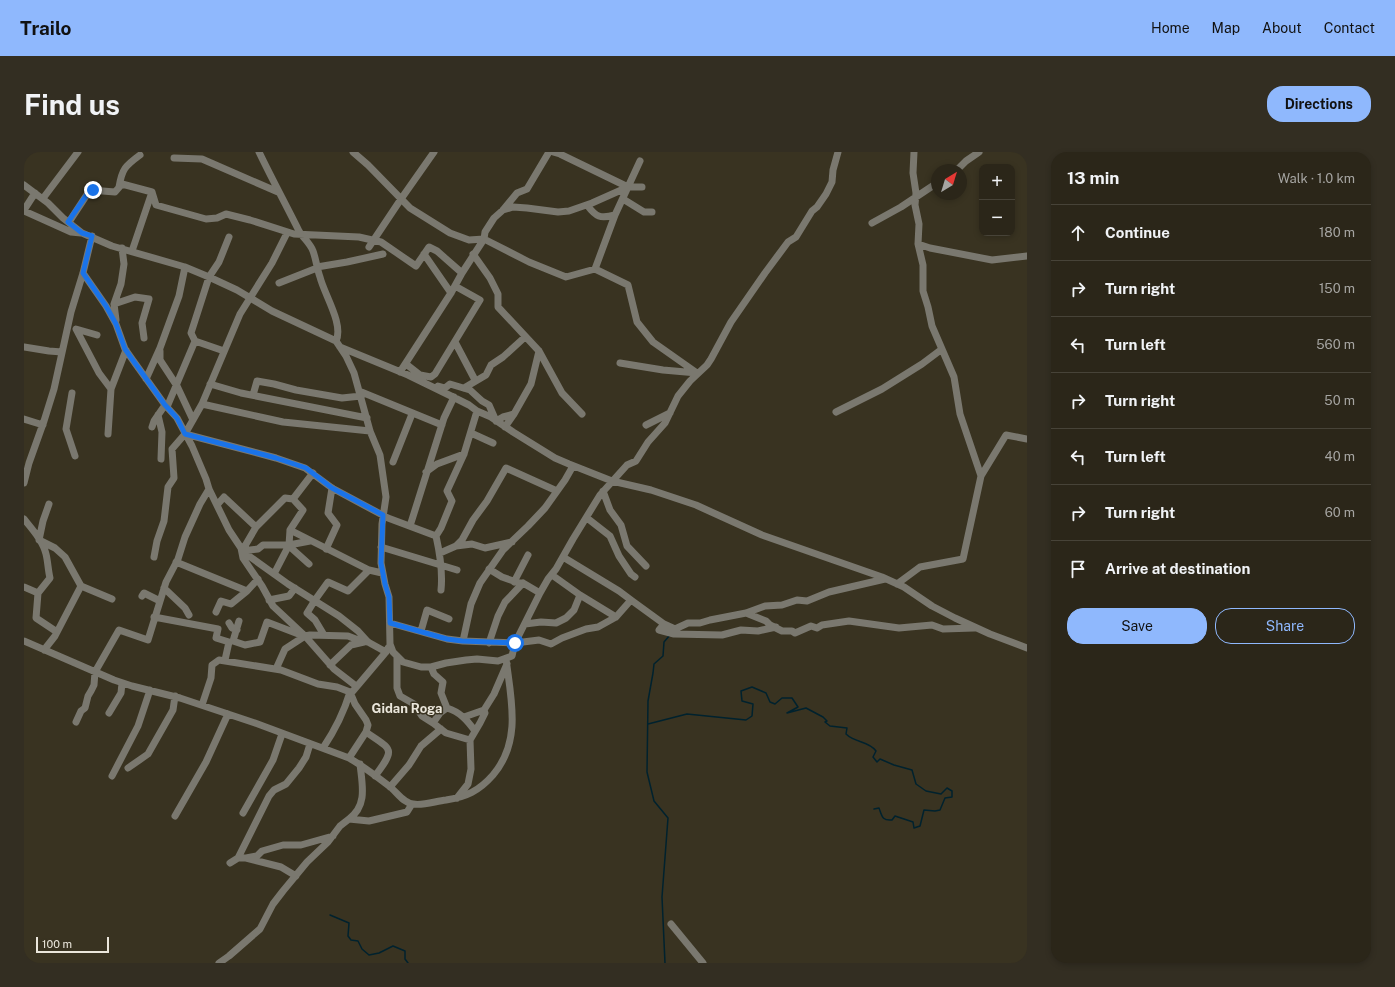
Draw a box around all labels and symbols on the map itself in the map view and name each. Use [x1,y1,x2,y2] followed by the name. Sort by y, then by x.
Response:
[931,164,967,200] north arrow
[84,181,102,199] route end
[506,634,524,652] route start
[372,701,442,716] district label: Gidan Roga
[36,935,109,954] scale bar

